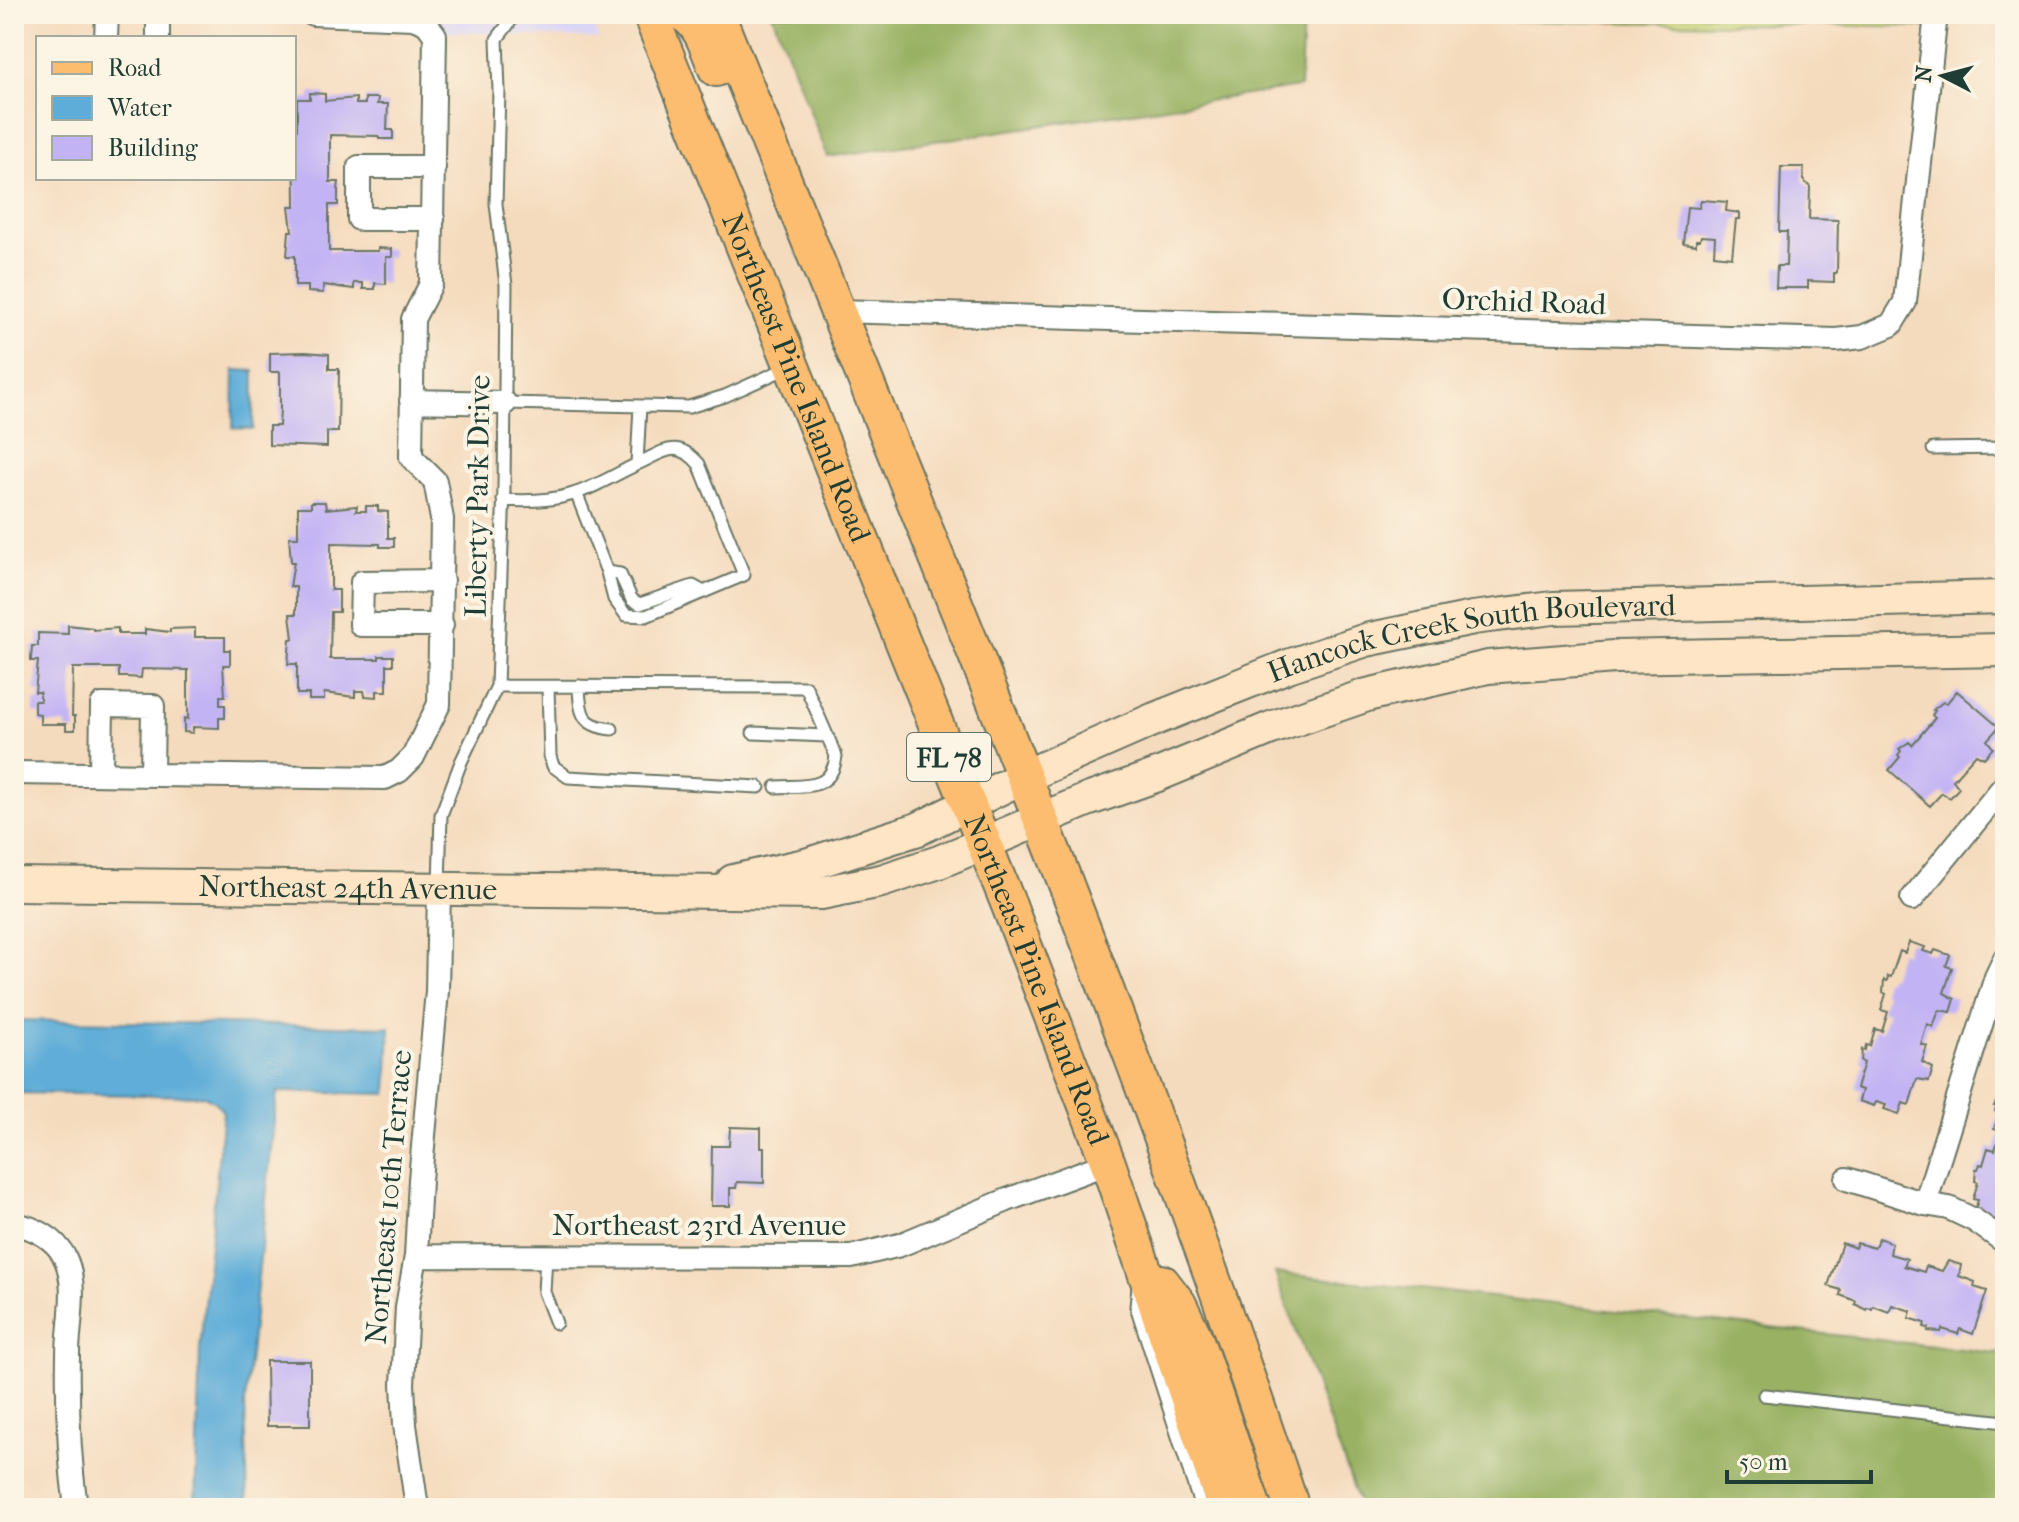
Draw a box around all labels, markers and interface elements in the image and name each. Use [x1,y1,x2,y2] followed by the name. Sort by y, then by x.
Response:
[36,36,296,180] legend
[1903,36,1983,116] north arrow
[108,54,162,82] text: Road
[1910,64,1938,84] text: N
[107,94,172,122] text: Water
[108,134,199,162] text: Building
[714,208,879,548] street label: Northeast Pine Island Road
[1441,282,1608,322] street label: Orchid Road
[458,374,498,618] street label: Liberty Park Drive
[1262,588,1677,690] street label: Hancock Creek South Boulevard
[907,733,991,781] road number: FL 78
[957,809,1117,1150] street label: Northeast Pine Island Road
[199,869,498,907] street label: Northeast 24th Avenue
[359,1048,419,1346] street label: Northeast 10th Terrace
[552,1208,846,1243] street label: Northeast 23rd Avenue
[1727,1434,1871,1484] scale bar
[1739,1448,1788,1476] text: 50 m

